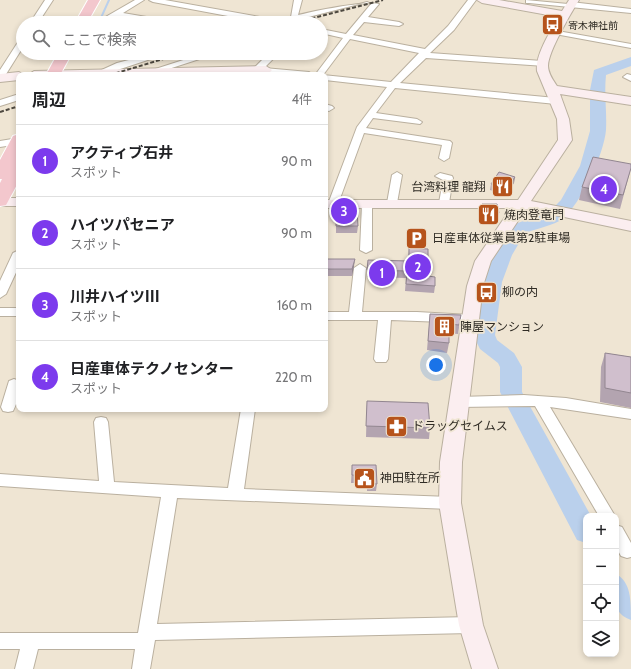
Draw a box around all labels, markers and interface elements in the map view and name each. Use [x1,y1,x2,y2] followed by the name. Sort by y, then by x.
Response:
[540,12,566,38] bus stop icon: 寄木神社前
[16,16,328,60] search box
[568,19,618,32] place label: 寄木神社前
[30,27,52,49] icon: search
[62,31,137,49] text: ここで検索
[32,90,66,110] text: 周辺
[291,91,312,107] text: 4件
[70,144,173,162] text: アクティブ石井
[43,153,47,169] text: 1
[281,153,312,169] text: 90 m
[70,164,122,180] text: スポット
[489,174,515,200] restaurant icon: 台湾料理 龍翔
[591,174,617,204] pin: 4
[411,179,486,194] place label: 台湾料理 龍翔
[331,196,357,226] pin: 3
[476,202,502,228] restaurant icon: 焼肉登竜門
[504,207,564,222] place label: 焼肉登竜門
[70,216,175,234] text: ハイツパセニア
[42,225,48,241] text: 2
[281,225,312,241] text: 90 m
[404,225,430,251] parking icon: 日産車体従業員第2駐車場
[432,230,570,245] place label: 日産車体従業員第2駐車場
[70,236,122,252] text: スポット
[405,252,431,282] pin: 2
[369,258,395,288] pin: 1
[473,279,499,305] bus stop icon: 柳の内
[502,284,538,299] place label: 柳の内
[70,288,160,306] text: 川井ハイツⅢ
[41,297,49,313] text: 3
[277,297,312,313] text: 160 m
[70,308,122,324] text: スポット
[432,314,458,340] building icon: 陣屋マンション
[460,319,544,334] place label: 陣屋マンション
[426,355,446,375] your location
[70,360,234,378] text: 日産車体テクノセンター
[41,369,49,385] text: 4
[275,369,312,385] text: 220 m
[70,380,122,396] text: スポット
[384,413,410,439] pharmacy icon: ドラッグセイムス
[412,418,508,433] place label: ドラッグセイムス
[351,465,377,491] public building icon: 神田駐在所
[380,470,440,485] place label: 神田駐在所
[583,513,619,657] map controls
[583,513,619,549] button: +
[583,549,619,585] button: −
[583,585,619,621] button: locate
[583,621,619,657] button: layers

